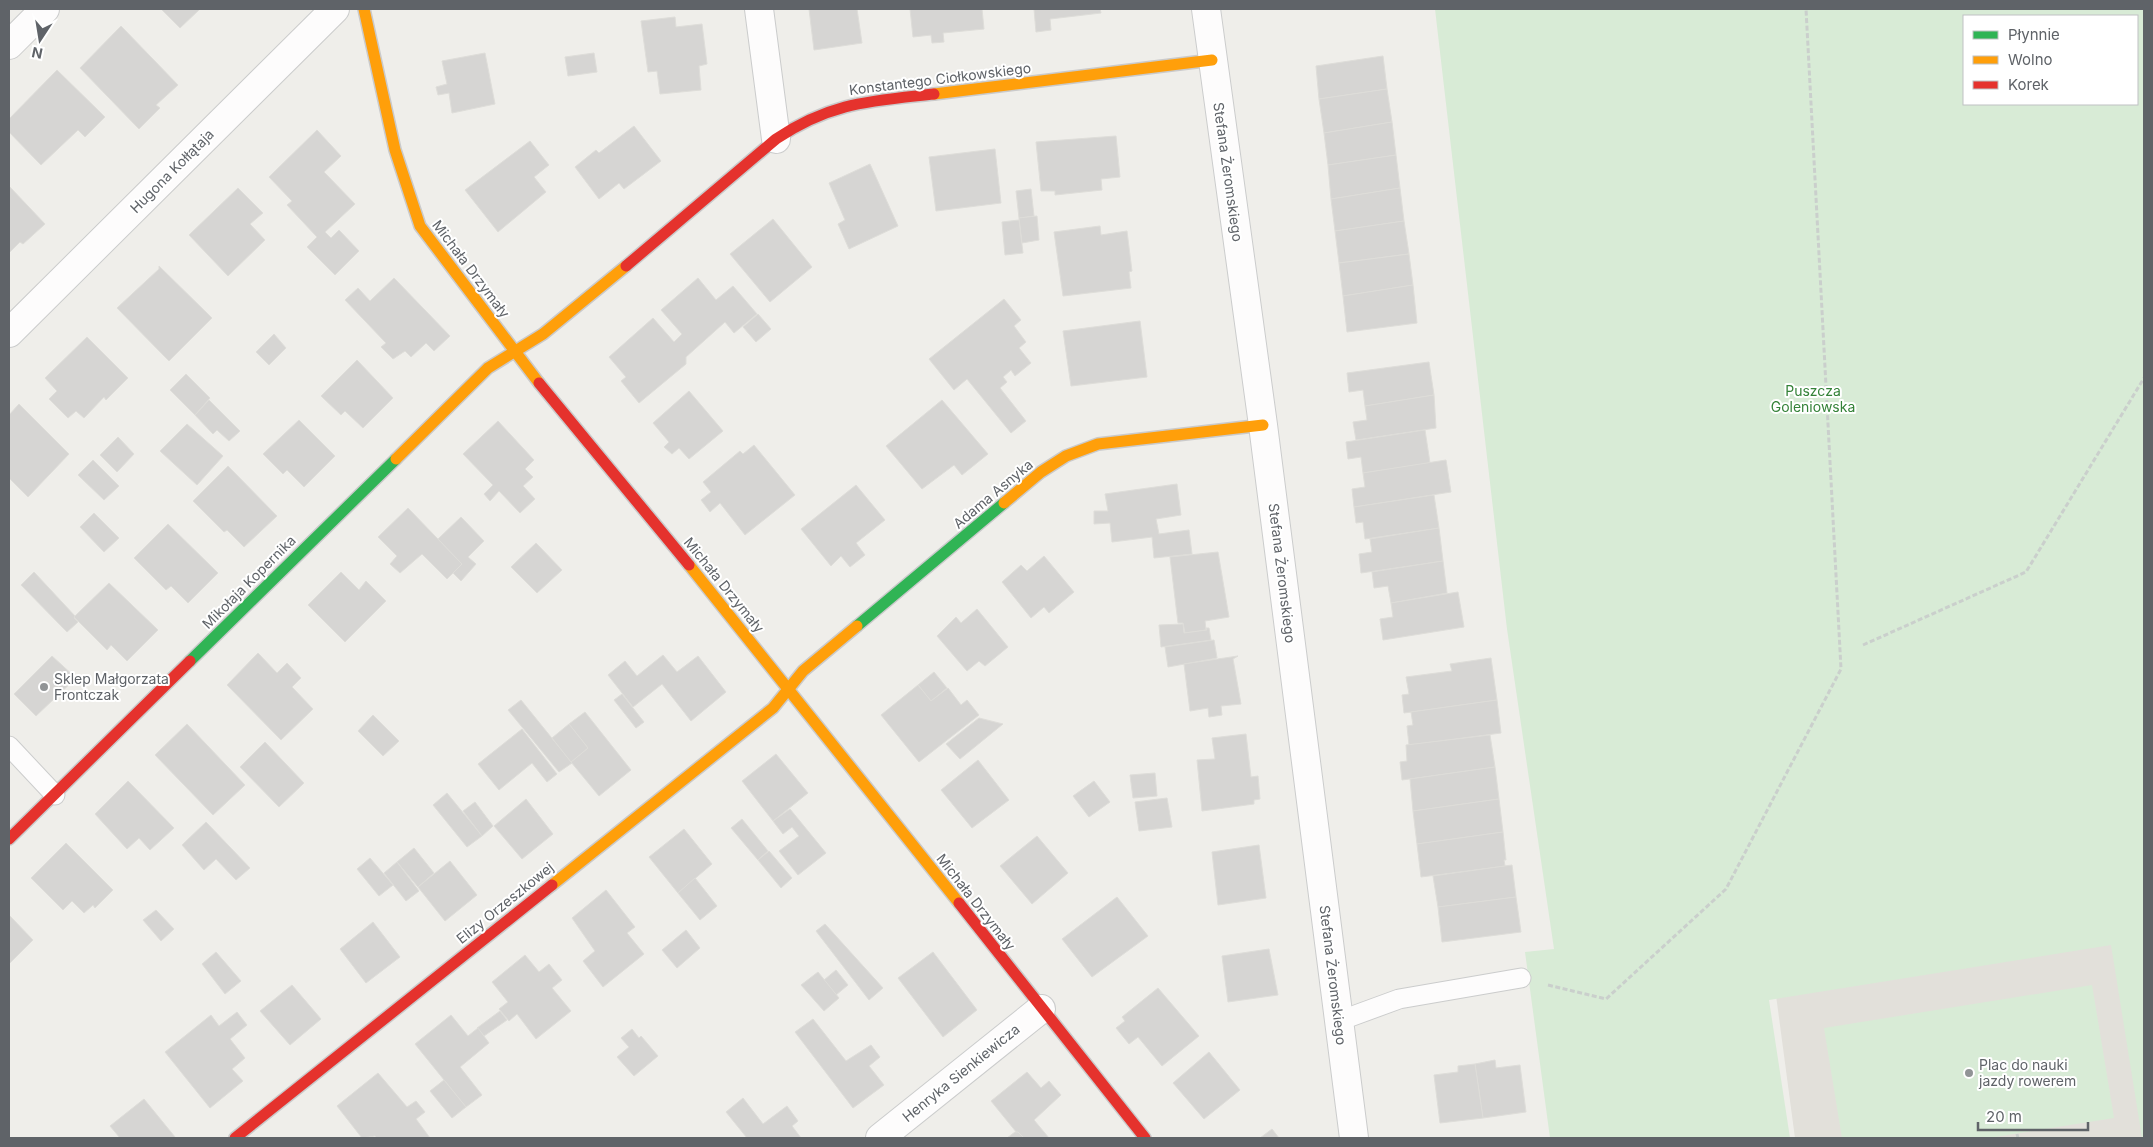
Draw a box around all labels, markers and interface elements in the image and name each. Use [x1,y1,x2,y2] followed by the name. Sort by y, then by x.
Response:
[15,15,65,65] north arrow
[1963,15,2138,105] legend
[2008,25,2060,44] text: Płynnie
[30,44,44,63] text: N
[2008,50,2053,69] text: Wolno
[848,59,1032,98] street label: Konstantego Ciołkowskiego
[2008,75,2050,94] text: Korek
[1210,101,1247,243] street label: Stefana Żeromskiego
[126,125,217,216] street label: Hugona Kołłątaja
[429,217,514,321] street label: Michała Drzymały
[1771,382,1855,415] park label: Puszcza Goleniowska
[949,455,1036,532] street label: Adama Asnyka
[1265,502,1300,644] street label: Stefana Żeromskiego
[198,531,299,632] street label: Mikołaja Kopernika
[681,534,768,636] street label: Michała Drzymały
[54,670,169,703] place label: Sklep Małgorzata Frontczak
[38,681,50,693] marker: Sklep Małgorzata Frontczak
[933,850,1019,953] street label: Michała Drzymały
[453,858,557,947] street label: Elizy Orzeszkowej
[1316,904,1351,1046] street label: Stefana Żeromskiego
[899,1020,1023,1125] street label: Henryka Sienkiewicza
[1978,1056,2076,1089] place label: Plac do nauki jazdy rowerem
[1963,1067,1975,1079] marker: Plac do nauki jazdy rowerem
[1978,1100,2088,1132] scale bar
[1986,1107,2022,1126] text: 20 m

